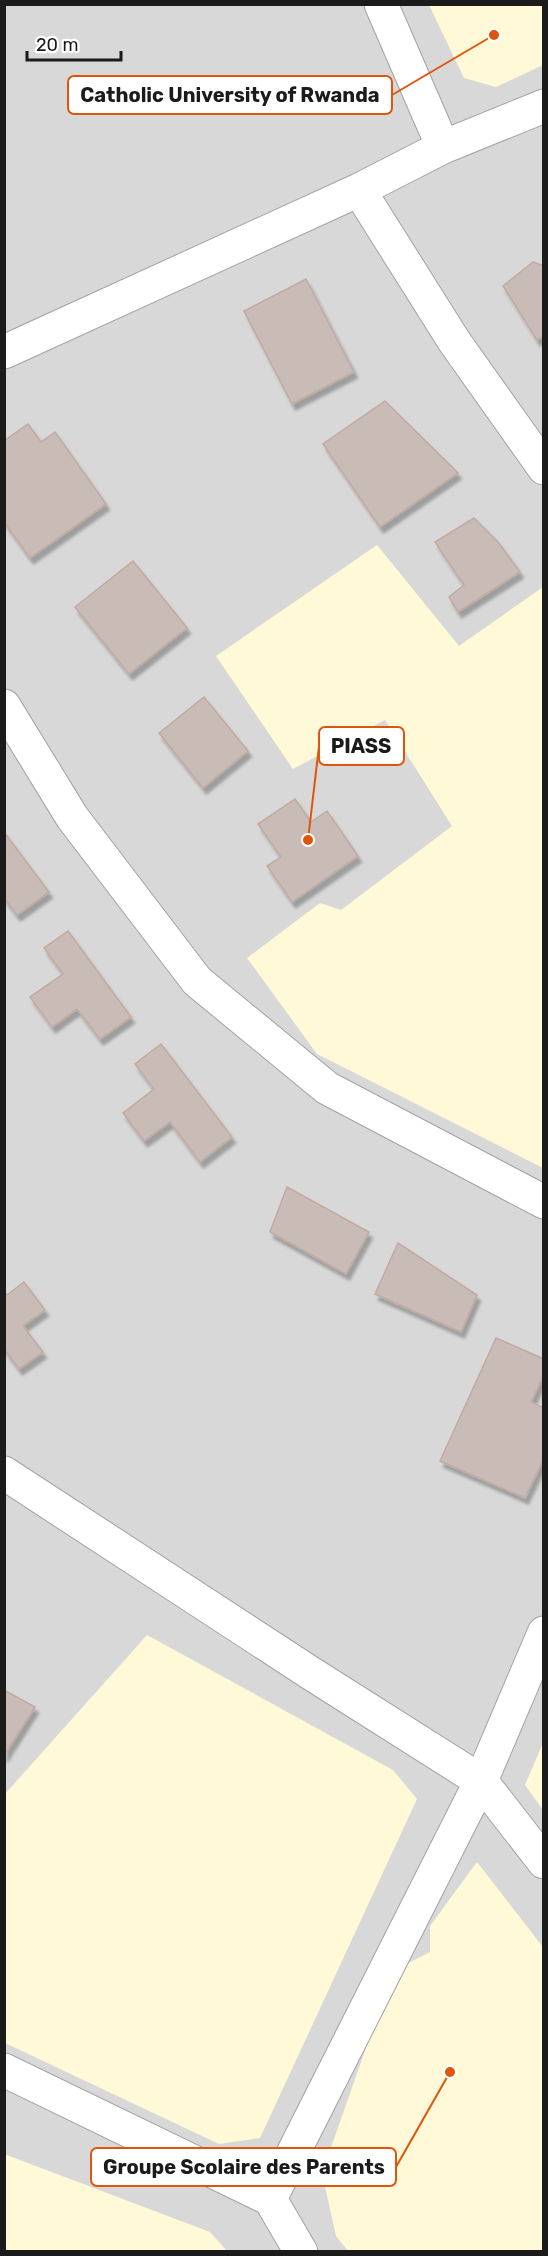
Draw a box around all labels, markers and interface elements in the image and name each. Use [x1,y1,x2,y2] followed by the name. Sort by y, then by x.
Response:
[27,24,122,62] scale bar
[36,34,78,56] text: 20 m
[68,76,392,114] callout: Catholic University of Rwanda
[80,83,380,107] text: Catholic University of Rwanda
[319,727,404,765] callout: PIASS
[331,734,391,758] text: PIASS
[91,2148,396,2186] callout: Groupe Scolaire des Parents
[103,2155,385,2179] text: Groupe Scolaire des Parents

